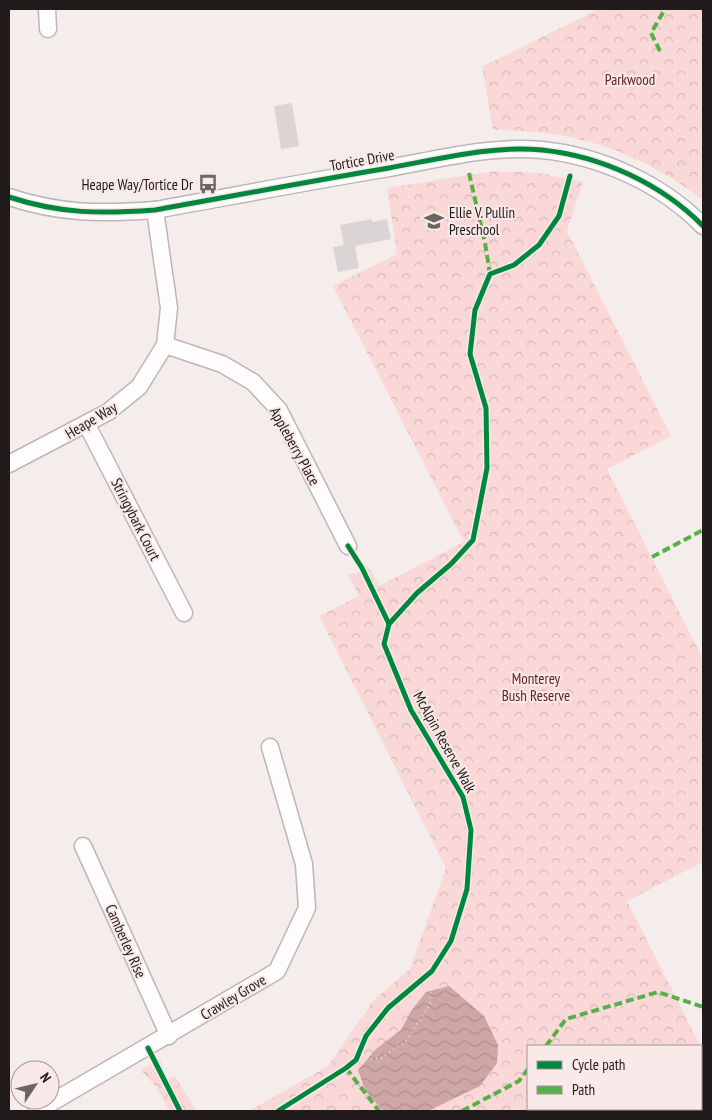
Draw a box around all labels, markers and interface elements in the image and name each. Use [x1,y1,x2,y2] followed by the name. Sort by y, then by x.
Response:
[605,70,655,89] park label: Parkwood
[328,145,396,175] street label: Tortice Drive
[197,173,219,195] bus stop icon: Heape Way/Tortice Dr
[82,175,194,194] place label: Heape Way/Tortice Dr
[449,203,515,239] place label: Ellie V. Pullin Preschool
[423,210,445,232] school or university icon: Ellie V. Pullin Preschool
[62,397,121,443] street label: Heape Way
[266,403,324,489] street label: Appleberry Place
[107,475,165,563] street label: Stringybark Court
[502,669,570,705] park label: Monterey Bush Reserve
[409,688,481,796] street label: McAlpin Reserve Walk
[101,901,151,981] street label: Camberley Rise
[197,970,269,1024] street label: Crawley Grove
[527,1045,702,1110] legend
[572,1055,625,1074] text: Cycle path
[10,1060,60,1110] north arrow
[36,1069,55,1086] text: N
[572,1080,595,1099] text: Path

